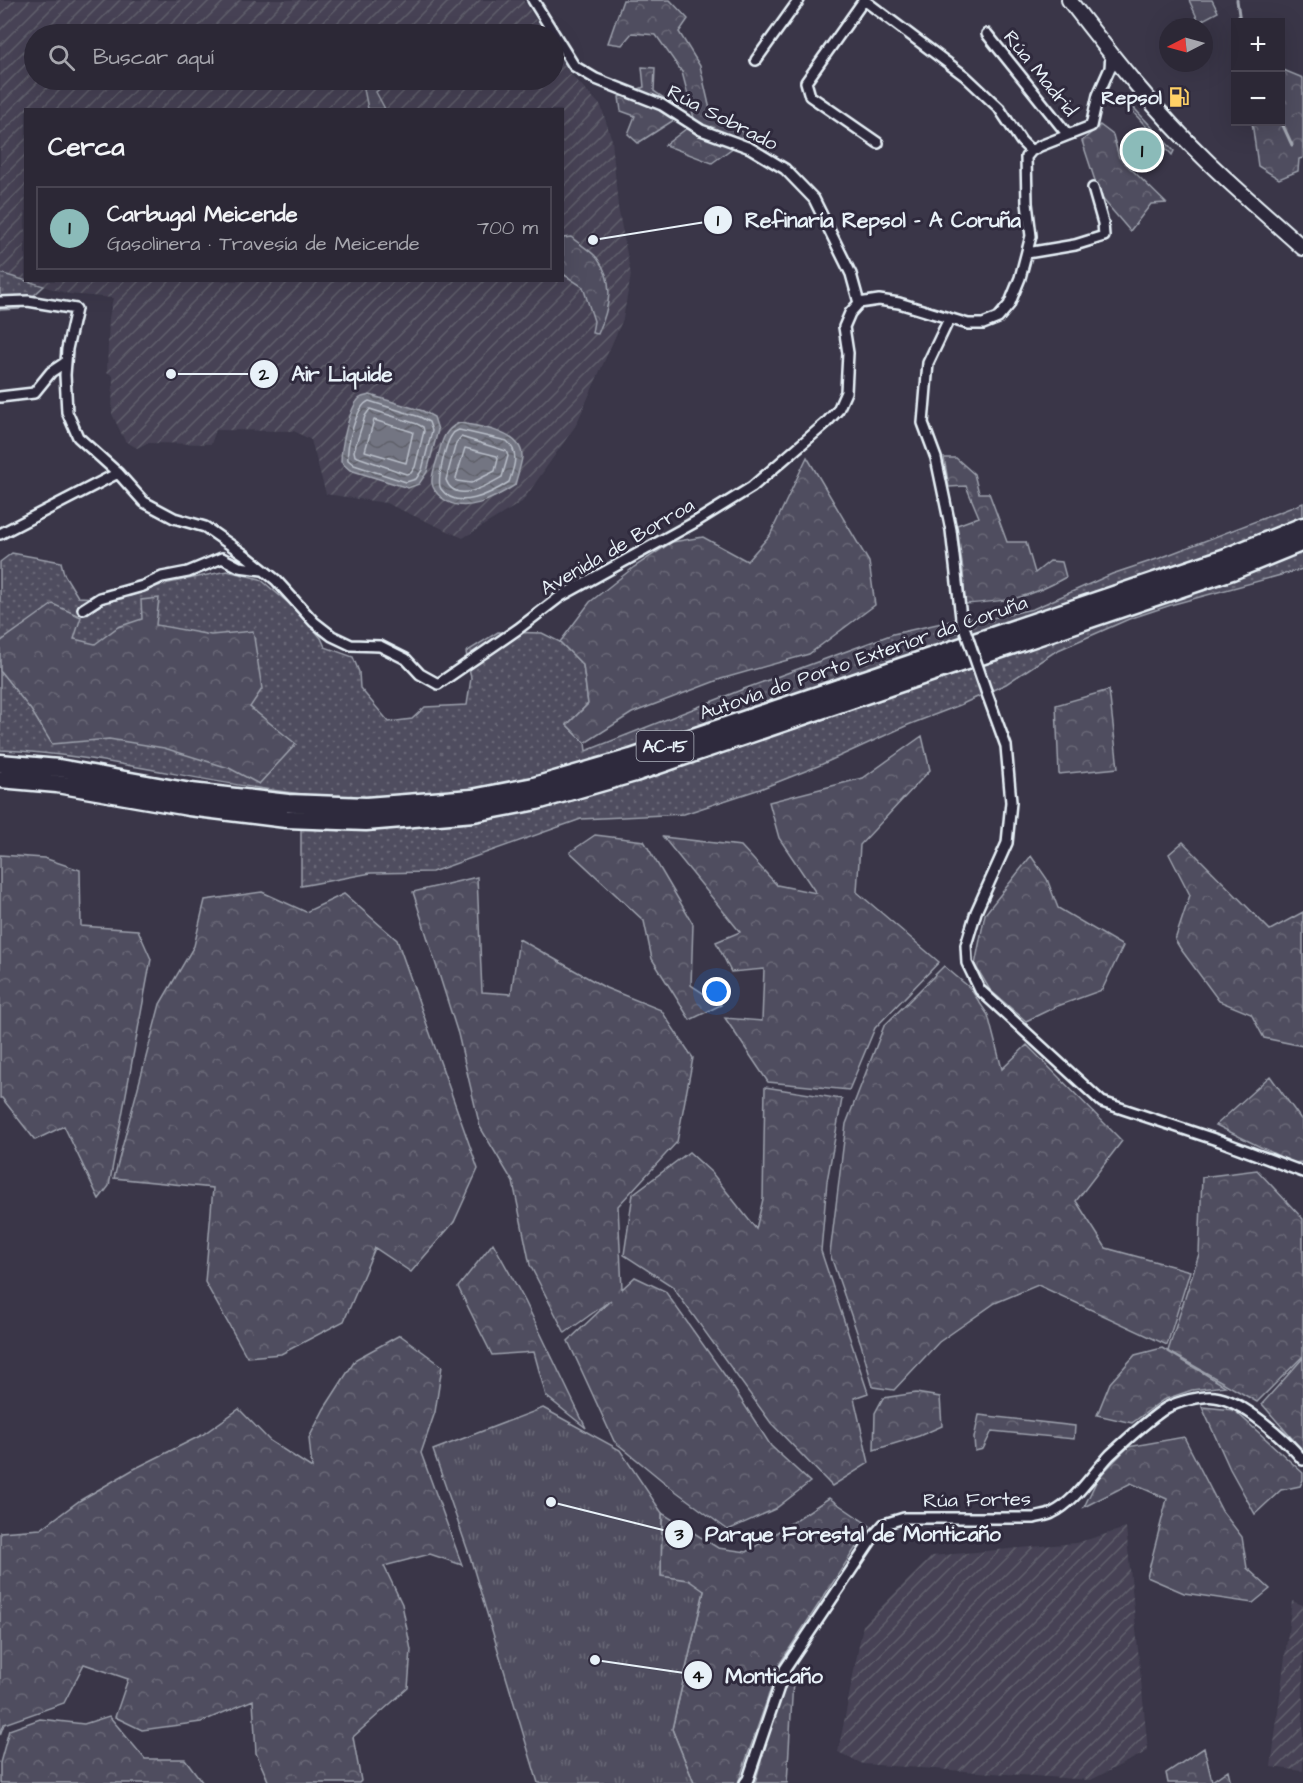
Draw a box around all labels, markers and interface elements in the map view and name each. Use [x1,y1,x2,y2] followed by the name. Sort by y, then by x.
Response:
[1159,18,1213,72] north arrow
[1231,18,1285,126] map controls
[1231,18,1285,72] button: +
[24,24,564,90] search box
[997,24,1084,123] street label: Rúa Madrid
[45,41,78,74] icon: search
[93,42,214,73] text: Buscar aquí
[1231,72,1285,126] button: −
[662,78,783,158] street label: Rúa Sobrado
[1101,84,1162,112] place label: Repsol
[1167,85,1191,109] fuel station icon: Repsol
[1122,128,1162,172] pin: 1
[48,129,125,165] text: Cerca
[107,199,298,230] text: Carbugal Meicende
[703,200,1033,239] callout: Refinaría Repsol - A Coruña
[745,206,1021,236] text: Refinaría Repsol - A Coruña
[717,208,720,233] text: 1
[68,214,71,242] text: 1
[477,214,538,242] text: 700 m
[107,230,419,258] text: Gasolinera · Travesía de Meicende
[249,355,404,394] callout: Air Liquide
[291,360,393,390] text: Air Liquide
[258,362,270,387] text: 2
[535,491,700,602] street label: Avenida de Borroa
[695,588,1031,727] street label: Autovía do Porto Exterior da Coruña
[636,731,694,761] road number: AC-15
[702,977,731,1006] your location
[923,1485,1031,1515] street label: Rúa Fortes
[664,1514,1013,1553] callout: Parque Forestal de Monticaño
[705,1520,1001,1550] text: Parque Forestal de Monticaño
[673,1522,684,1547] text: 3
[683,1656,835,1695] callout: Monticaño
[725,1662,823,1691] text: Monticaño
[692,1664,705,1689] text: 4

